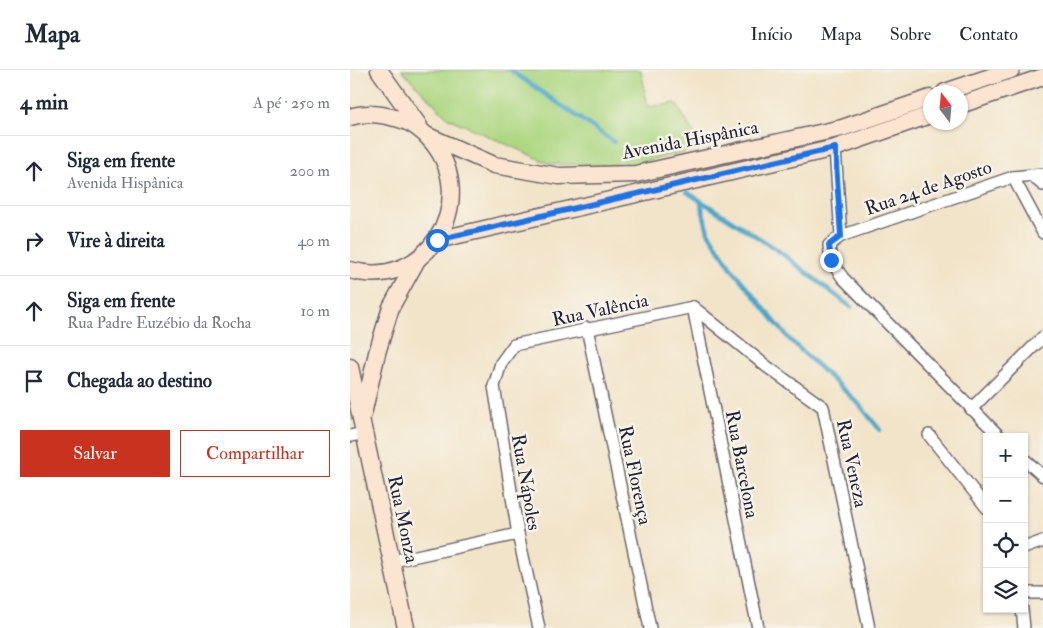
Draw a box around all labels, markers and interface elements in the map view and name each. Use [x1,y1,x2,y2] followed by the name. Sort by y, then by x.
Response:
[25,19,80,50] text: Mapa
[751,23,792,46] text: Início
[820,23,862,46] text: Mapa
[890,23,931,46] text: Sobre
[959,23,1018,46] text: Contato
[923,85,968,130] north arrow
[20,89,68,116] text: 4 min
[253,93,330,113] text: A pé · 250 m
[619,115,761,166] street label: Avenida Hispânica
[67,149,175,173] text: Siga em frente
[862,155,995,221] street label: Rua 24 de Agosto
[20,157,48,185] icon: ahead
[290,161,330,181] text: 200 m
[67,173,183,193] text: Avenida Hispânica
[20,227,48,255] icon: right
[67,229,164,253] text: Vire à direita
[426,229,449,252] route start
[297,231,330,251] text: 40 m
[820,249,843,272] route end
[550,288,651,332] street label: Rua Valência
[67,289,175,313] text: Siga em frente
[20,297,48,325] icon: ahead
[300,301,330,321] text: 10 m
[67,313,251,333] text: Rua Padre Euzébio da Rocha
[20,367,48,395] icon: arrive
[67,369,212,393] text: Chegada ao destino
[720,408,764,520] street label: Rua Barcelona
[831,417,873,510] street label: Rua Veneza
[613,423,657,527] street label: Rua Florença
[20,430,170,477] button: Salvar
[180,430,330,477] button: Compartilhar
[505,432,546,532] street label: Rua Nápoles
[983,433,1028,613] map controls
[983,433,1028,478] button: +
[382,473,424,565] street label: Rua Monza
[983,478,1028,523] button: −
[983,523,1028,568] button: locate
[983,568,1028,613] button: layers

